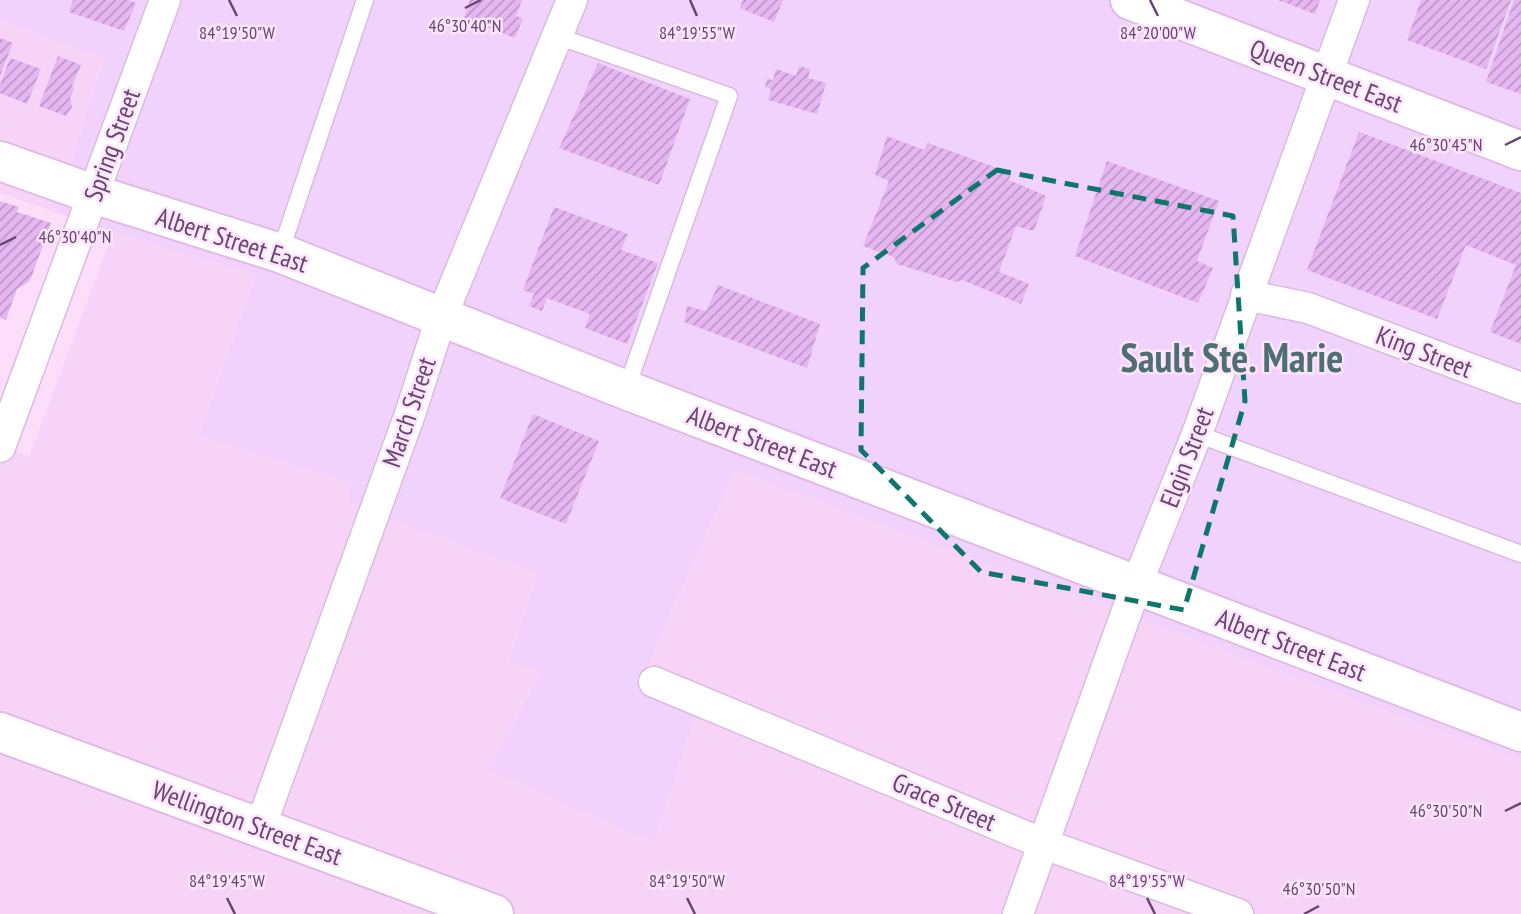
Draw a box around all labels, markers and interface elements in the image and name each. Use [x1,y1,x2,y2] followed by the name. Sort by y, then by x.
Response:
[429,14,501,37] text: 46°30'40"N
[199,21,275,44] text: 84°19'50"W
[659,21,735,44] text: 84°19'55"W
[1120,21,1196,44] text: 84°20'00"W
[1245,31,1407,120] street label: Queen Street East
[76,84,147,206] street label: Spring Street
[1410,133,1482,156] text: 46°30'45"N
[152,199,312,280] street label: Albert Street East
[39,225,111,248] text: 46°30'40"N
[1371,318,1477,385] street label: King Street
[1121,331,1343,383] district label: Sault Ste. Marie
[374,353,443,471] street label: March Street
[683,398,842,485] street label: Albert Street East
[1152,402,1221,512] street label: Elgin Street
[1212,601,1371,688] street label: Albert Street East
[887,765,1001,838] street label: Grace Street
[148,773,347,872] street label: Wellington Street East
[1410,799,1482,822] text: 46°30'50"N
[189,869,265,892] text: 84°19'45"W
[649,869,725,892] text: 84°19'50"W
[1109,869,1185,892] text: 84°19'55"W
[1283,877,1355,900] text: 46°30'50"N

